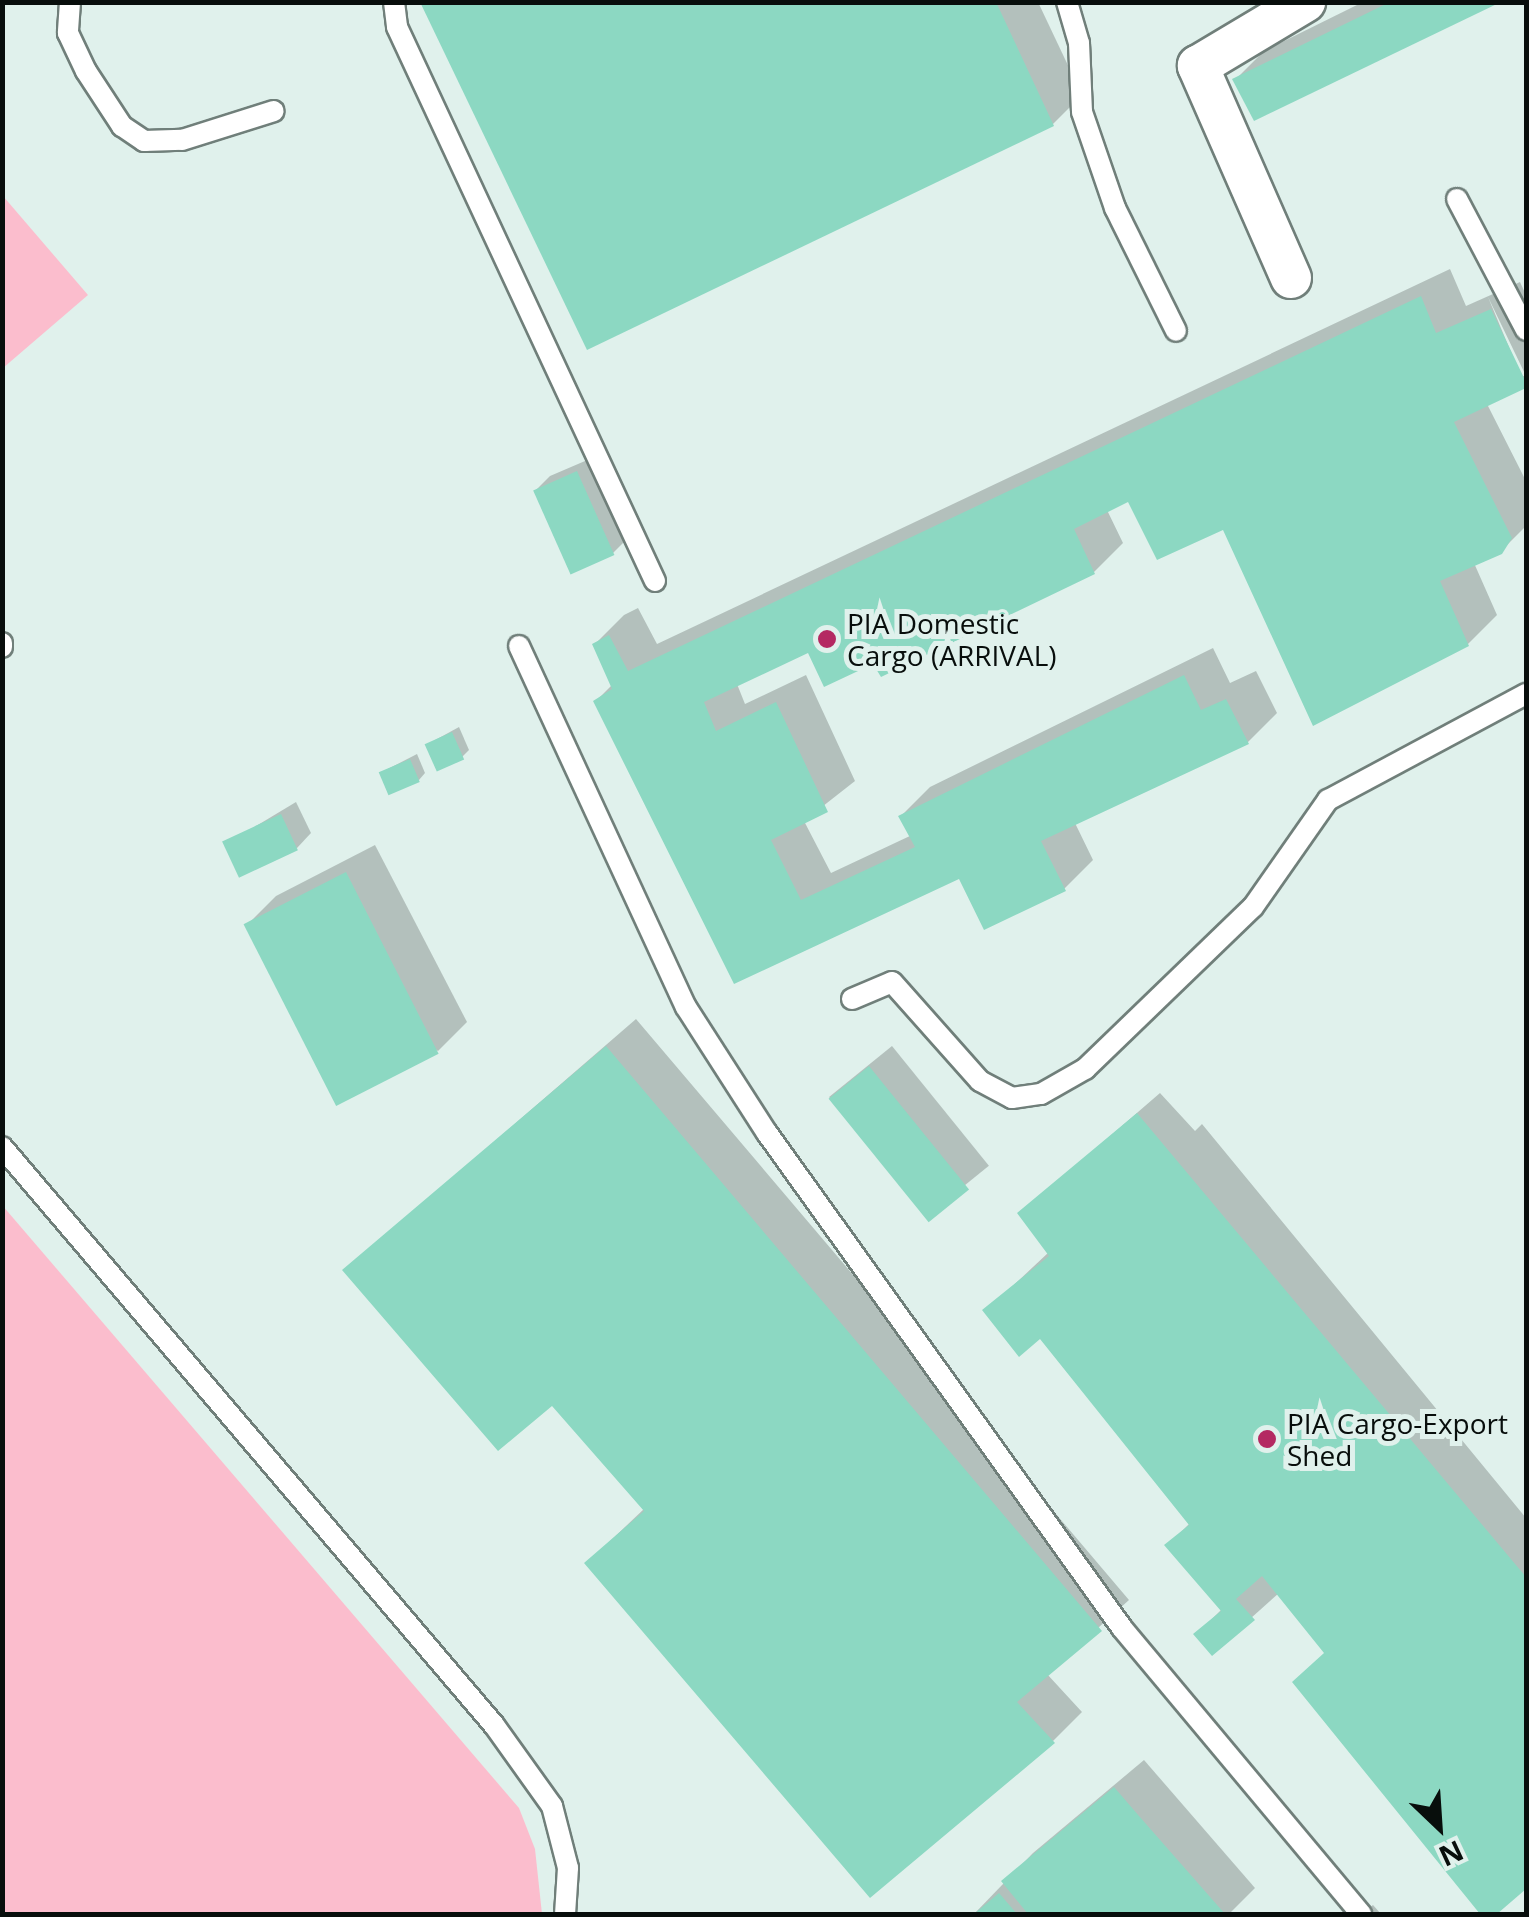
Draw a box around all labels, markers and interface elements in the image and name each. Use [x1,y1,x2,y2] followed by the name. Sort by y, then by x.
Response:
[847,606,1057,672] place label: PIA Domestic Cargo (ARRIVAL)
[816,628,838,650] marker: PIA Domestic Cargo (ARRIVAL)
[1287,1406,1508,1472] place label: PIA Cargo-Export Shed
[1256,1428,1278,1450] marker: PIA Cargo-Export Shed
[1389,1777,1489,1877] north arrow
[1433,1832,1470,1876] text: N

